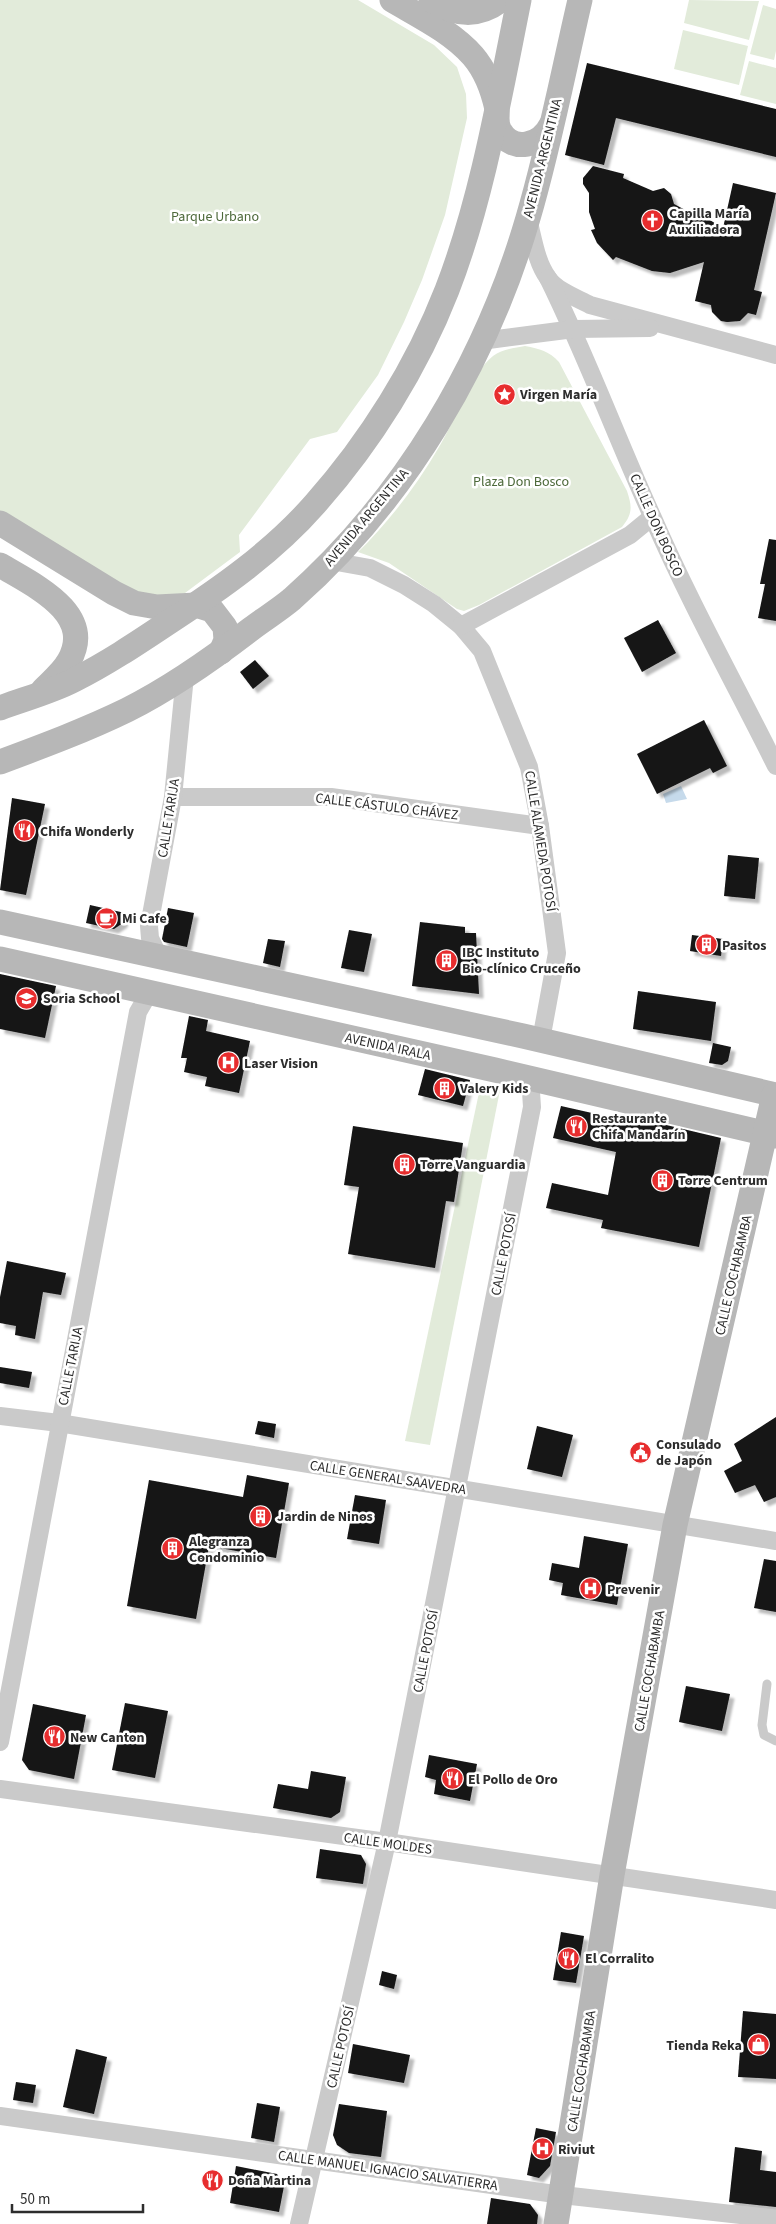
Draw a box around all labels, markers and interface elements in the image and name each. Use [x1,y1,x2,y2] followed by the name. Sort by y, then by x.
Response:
[518,96,568,220] street label: AVENIDA ARGENTINA
[668,204,749,240] place label: Capilla María Auxiliadora
[171,207,259,227] park label: Parque Urbano
[641,209,665,233] church icon: Capilla María Auxiliadora
[492,382,516,406] place icon: Virgen María
[519,385,597,405] place label: Virgen María
[320,464,414,571] street label: AVENIDA ARGENTINA
[624,471,688,580] street label: CALLE DON BOSCO
[473,472,569,492] park label: Plaza Don Bosco
[519,769,561,914] street label: CALLE ALAMEDA POTOSÍ
[153,777,185,859] street label: CALLE TARIJA
[314,788,460,826] street label: CALLE CÁSTULO CHÁVEZ
[12,819,36,843] restaurant icon: Chifa Wonderly
[40,822,135,842] place label: Chifa Wonderly
[94,906,118,930] cafe icon: Mi Cafe
[122,909,167,929] place label: Mi Cafe
[694,933,718,957] building icon: Pasitos
[722,936,766,956] place label: Pasitos
[462,943,581,979] place label: IBC Instituto Bio-clínico Cruceño
[434,948,458,972] building icon: IBC Instituto Bio-clínico Cruceño
[15,986,39,1010] school or university icon: Soria School
[43,989,120,1009] place label: Soria School
[343,1028,433,1066] street label: AVENIDA IRALA
[216,1051,240,1075] hospital icon: Laser Vision
[244,1054,318,1074] place label: Laser Vision
[432,1076,456,1100] building icon: Valery Kids
[459,1079,528,1099] place label: Valery Kids
[592,1109,686,1145] place label: Restaurante Chifa Mandarín
[564,1114,588,1138] restaurant icon: Restaurante Chifa Mandarín
[392,1152,416,1176] building icon: Torre Vanguardia
[420,1155,526,1175] place label: Torre Vanguardia
[650,1168,674,1192] building icon: Torre Centrum
[678,1171,768,1191] place label: Torre Centrum
[486,1210,522,1297] street label: CALLE POTOSÍ
[710,1213,758,1337] street label: CALLE COCHABAMBA
[54,1325,88,1407] street label: CALLE TARIJA
[656,1435,721,1471] place label: Consulado de Japón
[628,1440,652,1464] public building icon: Consulado de Japón
[308,1456,468,1500] street label: CALLE GENERAL SAAVEDRA
[249,1504,273,1528] building icon: Jardin de Ninos
[277,1507,373,1527] place label: Jardin de Ninos
[188,1532,264,1568] place label: Alegranza Condominio
[161,1537,185,1561] building icon: Alegranza Condominio
[579,1577,603,1601] hospital icon: Prevenir
[607,1580,660,1600] place label: Prevenir
[408,1607,444,1694] street label: CALLE POTOSÍ
[629,1609,671,1733] street label: CALLE COCHABAMBA
[42,1725,66,1749] restaurant icon: New Canton
[70,1728,145,1748] place label: New Canton
[440,1767,464,1791] restaurant icon: El Pollo de Oro
[468,1770,558,1790] place label: El Pollo de Oro
[342,1828,433,1860] street label: CALLE MOLDES
[557,1946,581,1970] restaurant icon: El Corralito
[585,1949,654,1969] place label: El Corralito
[322,2003,360,2090] street label: CALLE POTOSÍ
[563,2009,602,2133] street label: CALLE COCHABAMBA
[746,2033,770,2057] shop icon: Tienda Reka
[666,2036,742,2056] place label: Tienda Reka
[530,2137,554,2161] hospital icon: Riviut
[558,2140,596,2160] place label: Riviut
[277,2146,499,2196] street label: CALLE MANUEL IGNACIO SALVATIERRA
[200,2168,224,2192] restaurant icon: Doña Martina
[228,2171,311,2191] place label: Doña Martina
[12,2182,144,2214] scale bar
[20,2189,50,2210] text: 50 m

